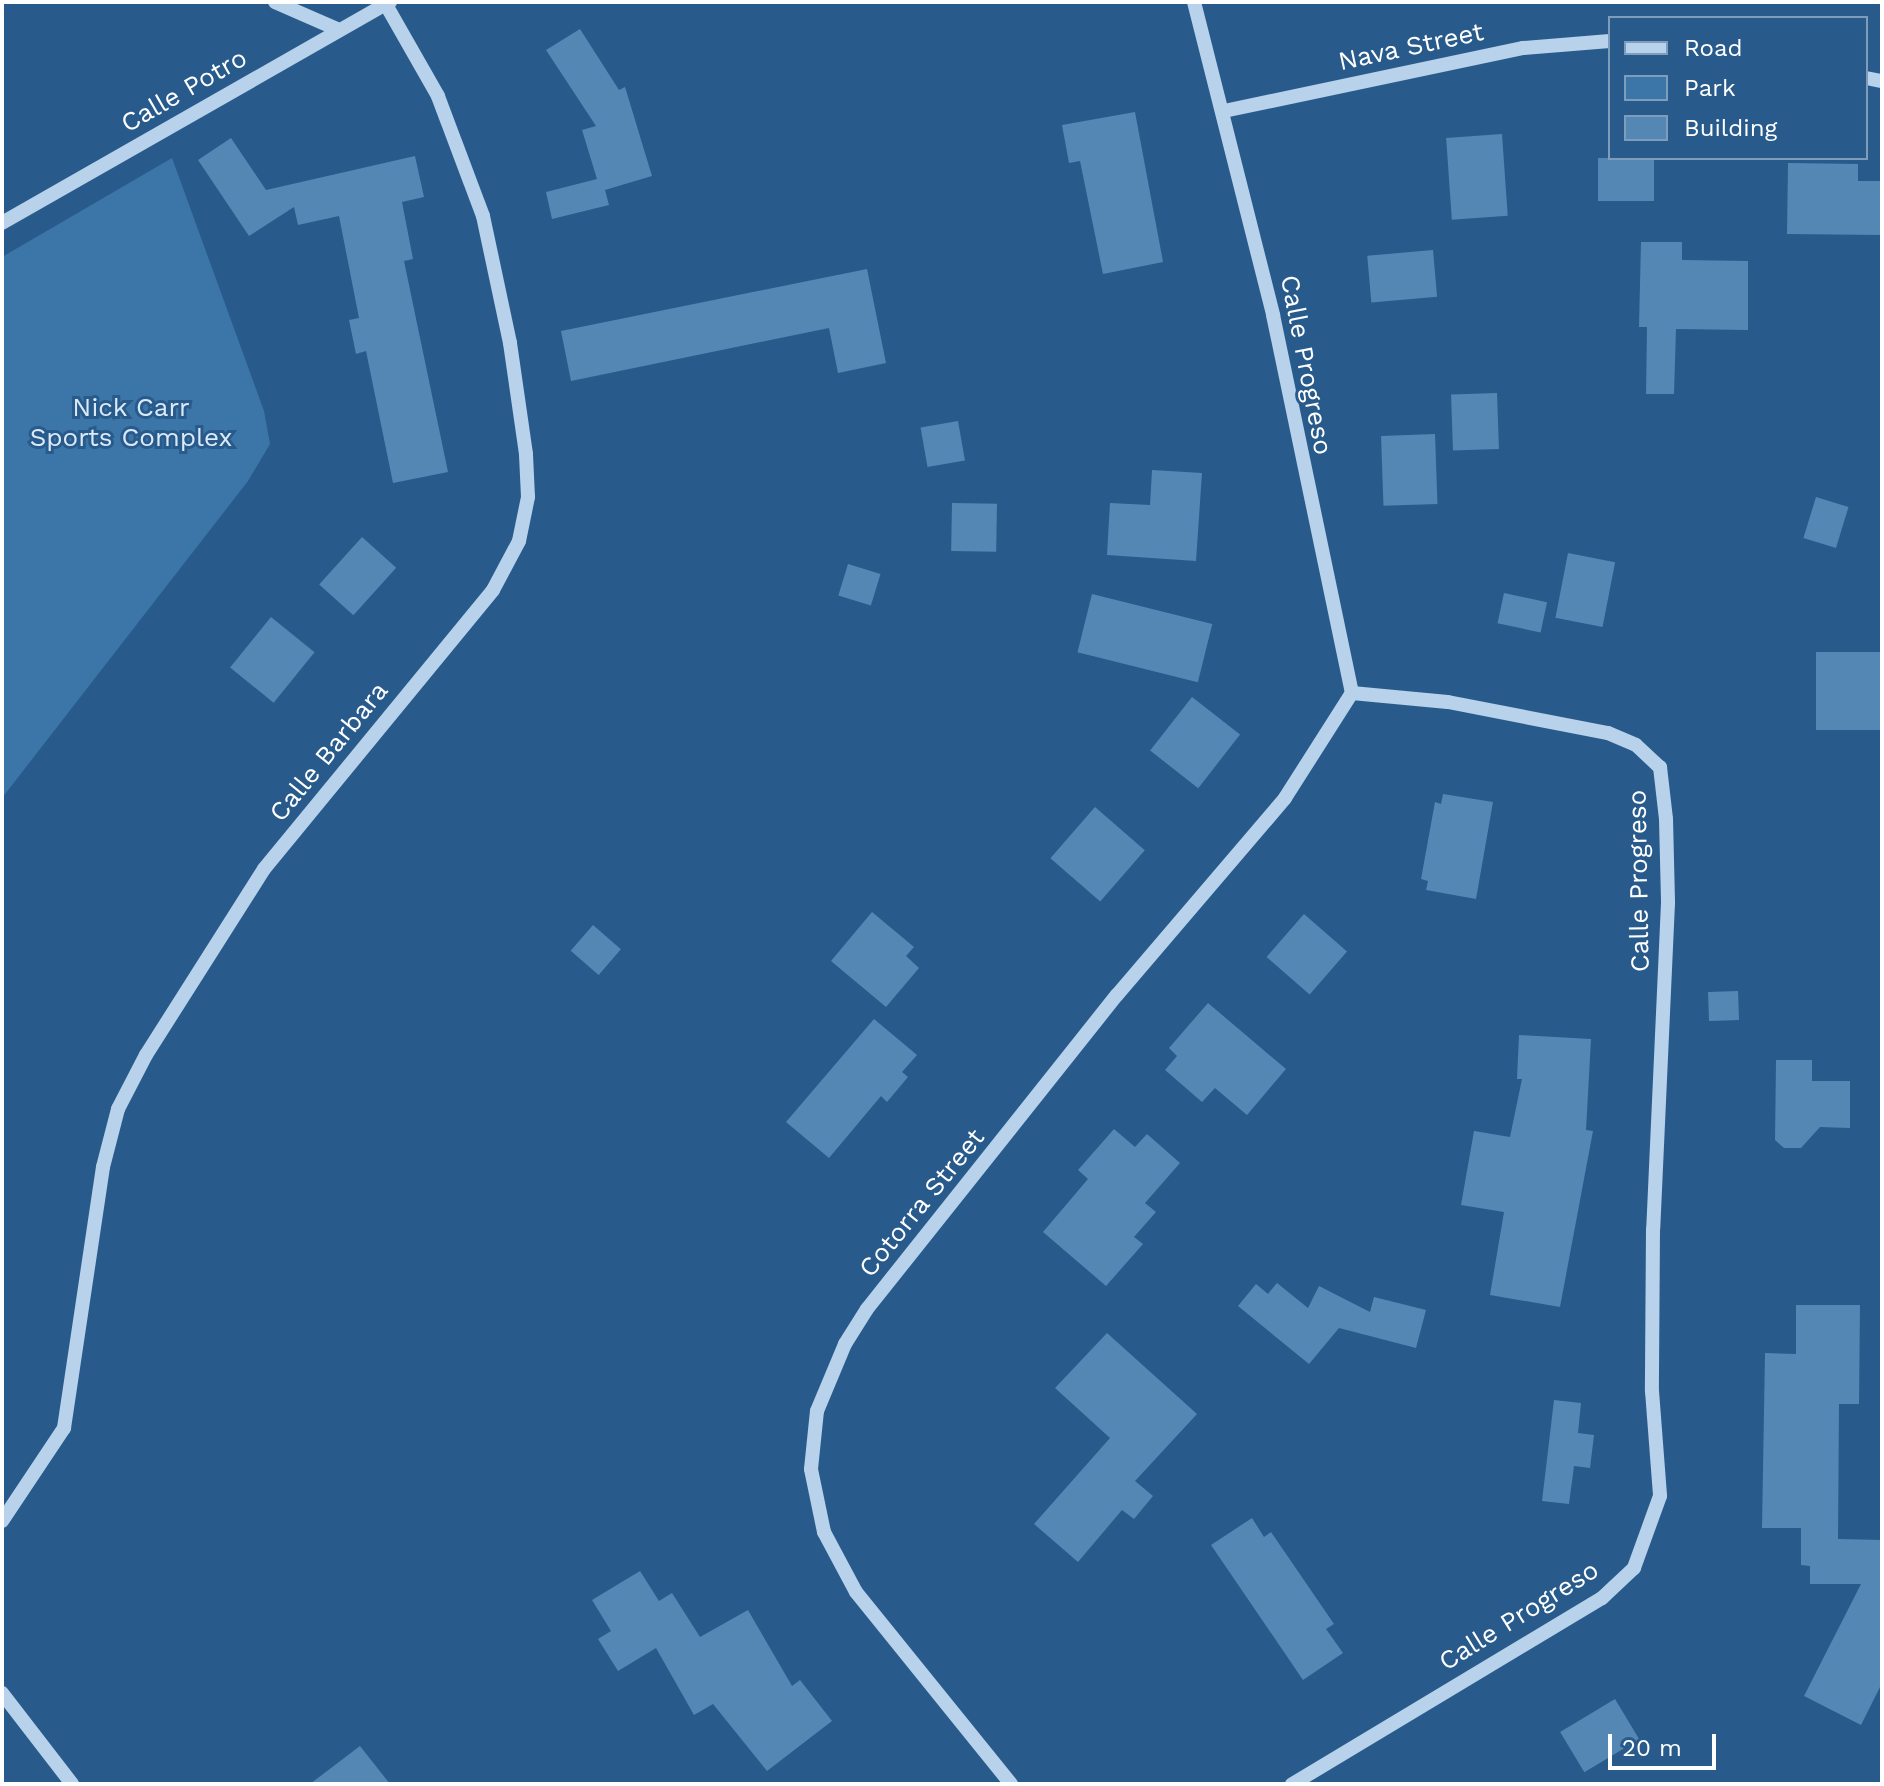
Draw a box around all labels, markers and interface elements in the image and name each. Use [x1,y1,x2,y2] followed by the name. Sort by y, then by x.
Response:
[1335,16,1487,78] street label: Nava Street
[1608,16,1868,160] legend
[1684,34,1743,62] text: Road
[116,42,252,140] street label: Calle Potro
[1684,74,1736,102] text: Park
[1684,114,1777,142] text: Building
[1273,273,1339,457] street label: Calle Progreso
[30,392,232,454] park label: Nick Carr Sports Complex
[263,676,395,828] street label: Calle Barbara
[1622,790,1656,972] street label: Calle Progreso
[852,1122,992,1284] street label: Cotorra Street
[1433,1554,1605,1678] street label: Calle Progreso
[1612,1718,1720,1768] scale bar
[1622,1734,1682,1762] text: 20 m

